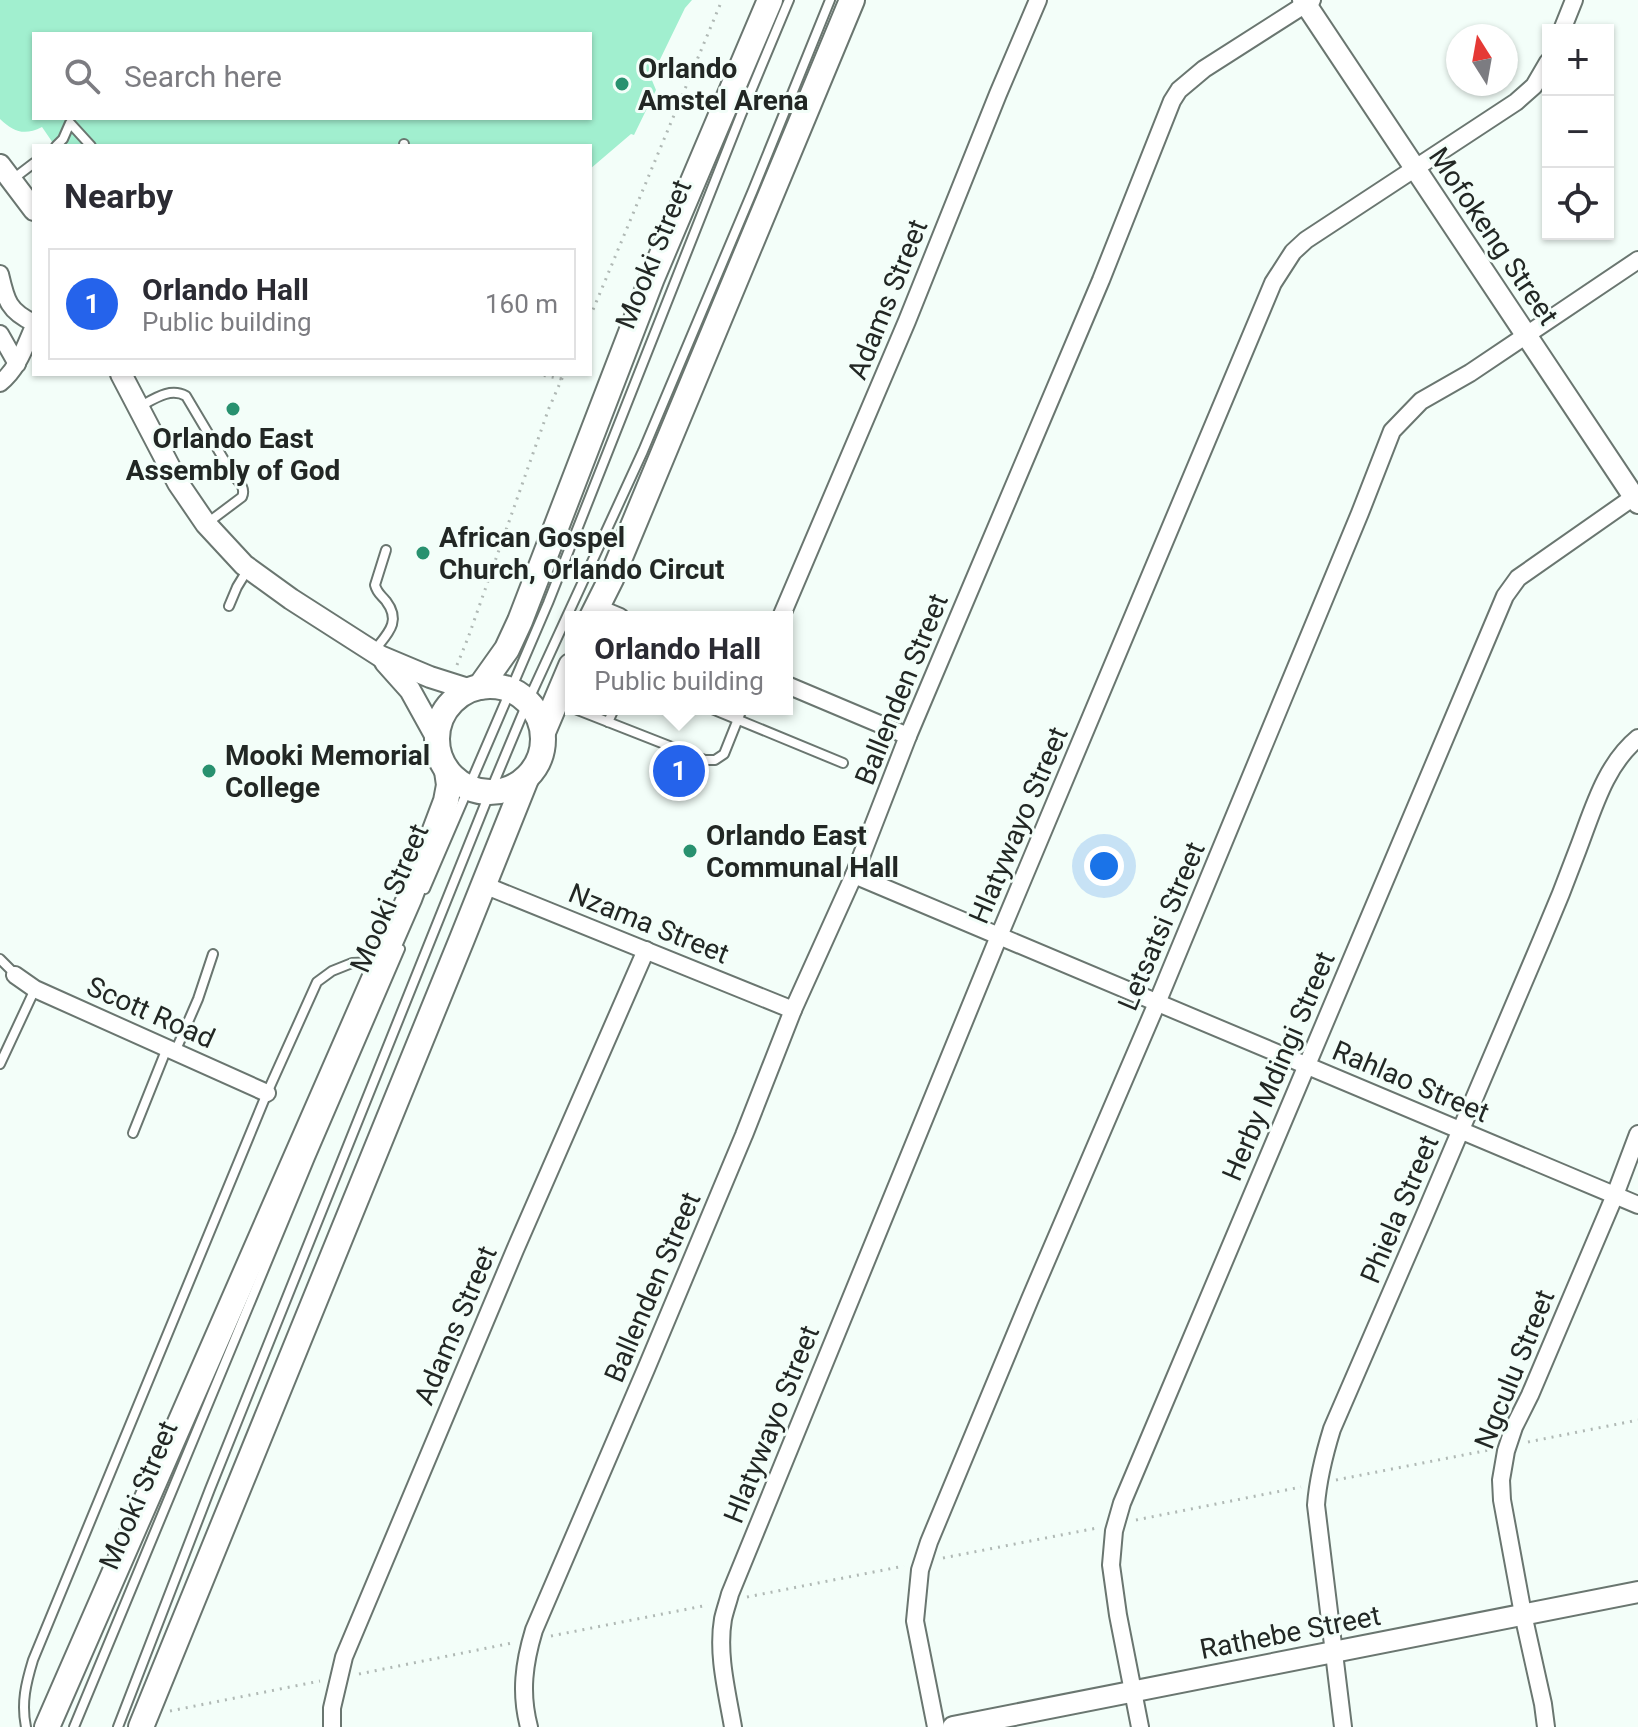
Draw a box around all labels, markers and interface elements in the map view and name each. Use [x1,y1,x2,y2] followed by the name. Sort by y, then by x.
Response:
[1446,24,1518,96] north arrow
[1542,24,1614,240] map controls
[1542,24,1614,96] button: +
[32,32,592,120] search box
[638,52,809,117] place label: Orlando Amstel Arena
[60,54,104,98] icon: search
[124,59,282,94] text: Search here
[613,75,631,93] marker: Orlando Amstel Arena
[1542,96,1614,168] button: −
[1422,141,1565,331] street label: Mofokeng Street
[1542,168,1614,240] button: locate
[609,175,698,334] street label: Mooki Street
[64,176,173,216] text: Nearby
[840,215,934,384] street label: Adams Street
[142,272,309,307] text: Orlando Hall
[85,289,99,319] text: 1
[485,289,558,319] text: 160 m
[142,307,312,337] text: Public building
[224,400,242,418] marker: Orlando East Assembly of God
[126,422,340,487] place label: Orlando East Assembly of God
[439,521,724,586] place label: African Gospel Church, Orlando Circut
[414,544,432,562] marker: African Gospel Church, Orlando Circut
[848,589,955,790] street label: Ballenden Street
[565,611,793,715] popup
[594,631,761,666] text: Orlando Hall
[594,666,764,696] text: Public building
[962,722,1075,928] street label: Hlatywayo Street
[225,739,430,804] place label: Mooki Memorial College
[653,741,705,801] pin: 1
[200,762,218,780] marker: Mooki Memorial College
[343,819,436,977] street label: Mooki Street
[706,819,899,884] place label: Orlando East Communal Hall
[1111,837,1212,1015] street label: Letsatsi Street
[681,842,699,860] marker: Orlando East Communal Hall
[1084,846,1124,886] your location
[564,876,734,971] street label: Nzama Street
[1215,947,1342,1186] street label: Herby Mdingi Street
[82,970,220,1055] street label: Scott Road
[1328,1034,1494,1129] street label: Rahlao Street
[1353,1130,1445,1288] street label: Phiela Street
[598,1187,707,1387] street label: Ballenden Street
[407,1241,504,1409] street label: Adams Street
[1468,1285,1561,1454] street label: Ngculu Street
[717,1320,826,1528] street label: Hlatywayo Street
[92,1416,185,1574] street label: Mooki Street
[1197,1599,1383,1666] street label: Rathebe Street

